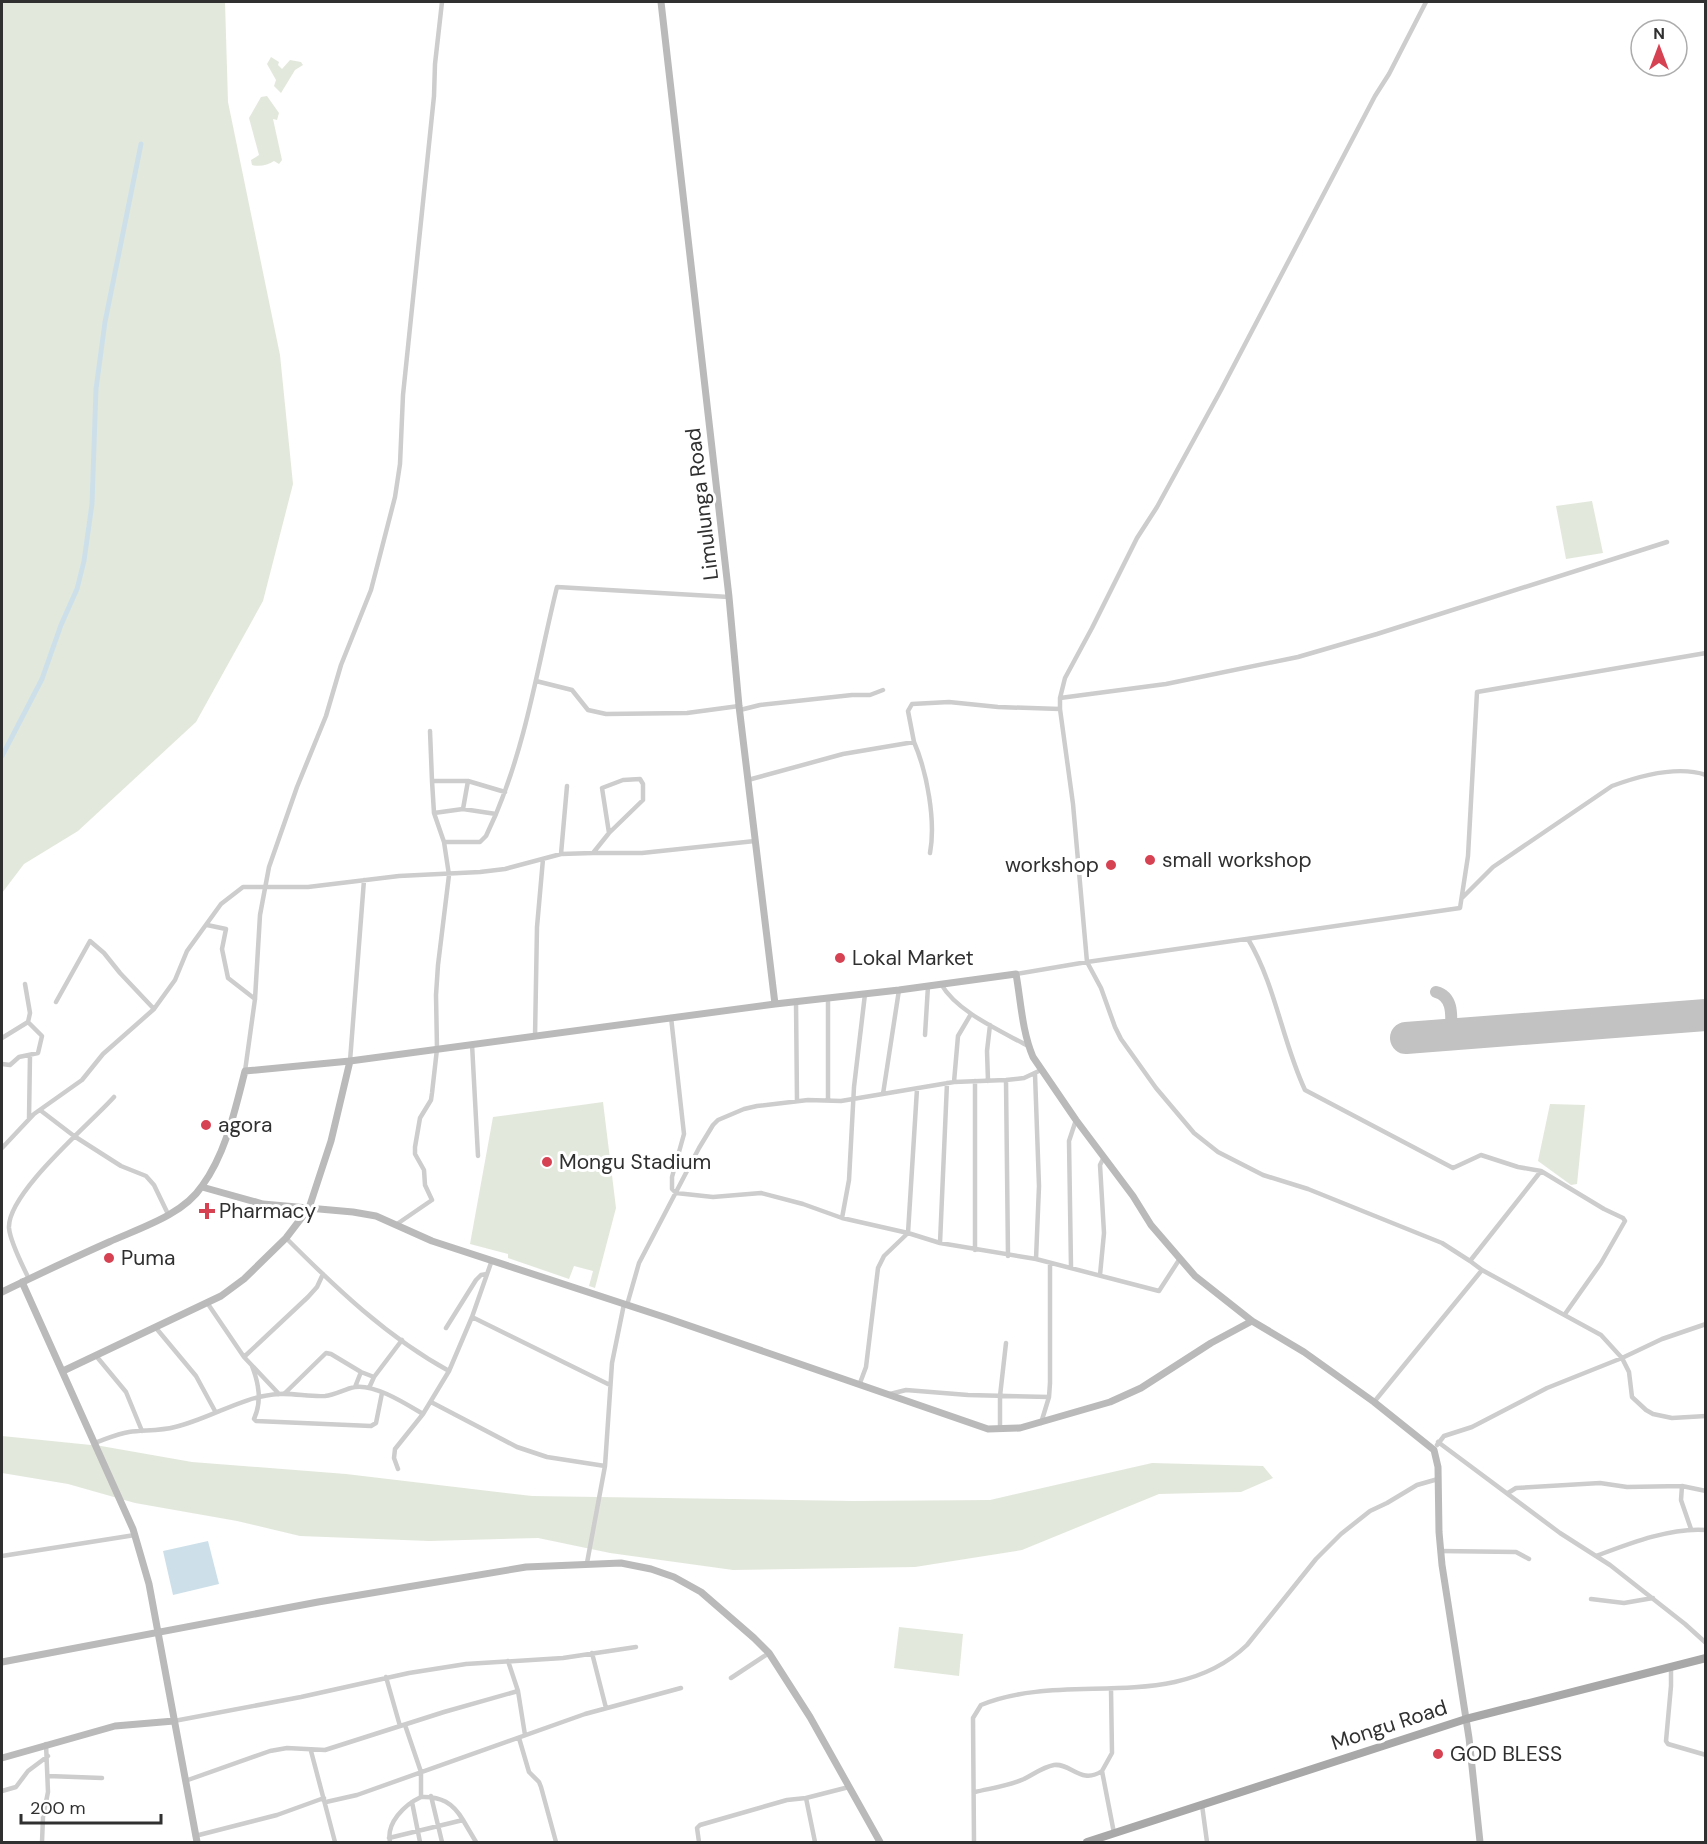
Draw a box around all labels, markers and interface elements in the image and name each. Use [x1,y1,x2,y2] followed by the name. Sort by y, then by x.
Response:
[1629,18,1689,78] north arrow
[1653,23,1665,44] text: N
[679,426,725,582] street label: Limulunga Road
[1162,846,1312,874] place label: small workshop
[1005,851,1099,879] place label: workshop
[1143,853,1157,867] marker: small workshop
[1104,858,1118,872] marker: workshop
[852,944,974,972] place label: Lokal Market
[833,951,847,965] marker: Lokal Market
[218,1111,272,1139] place label: agora
[199,1118,213,1132] marker: agora
[559,1148,711,1176] place label: Mongu Stadium
[540,1155,554,1169] marker: Mongu Stadium
[219,1197,317,1225] place label: Pharmacy
[200,1204,214,1218] marker: Pharmacy
[121,1244,175,1272] place label: Puma
[102,1251,116,1265] marker: Puma
[1327,1693,1451,1757] street label: Mongu Road
[1450,1740,1562,1768] place label: GOD BLESS
[1431,1747,1445,1761] marker: GOD BLESS
[21,1787,160,1825] scale bar
[30,1796,86,1820] text: 200 m

